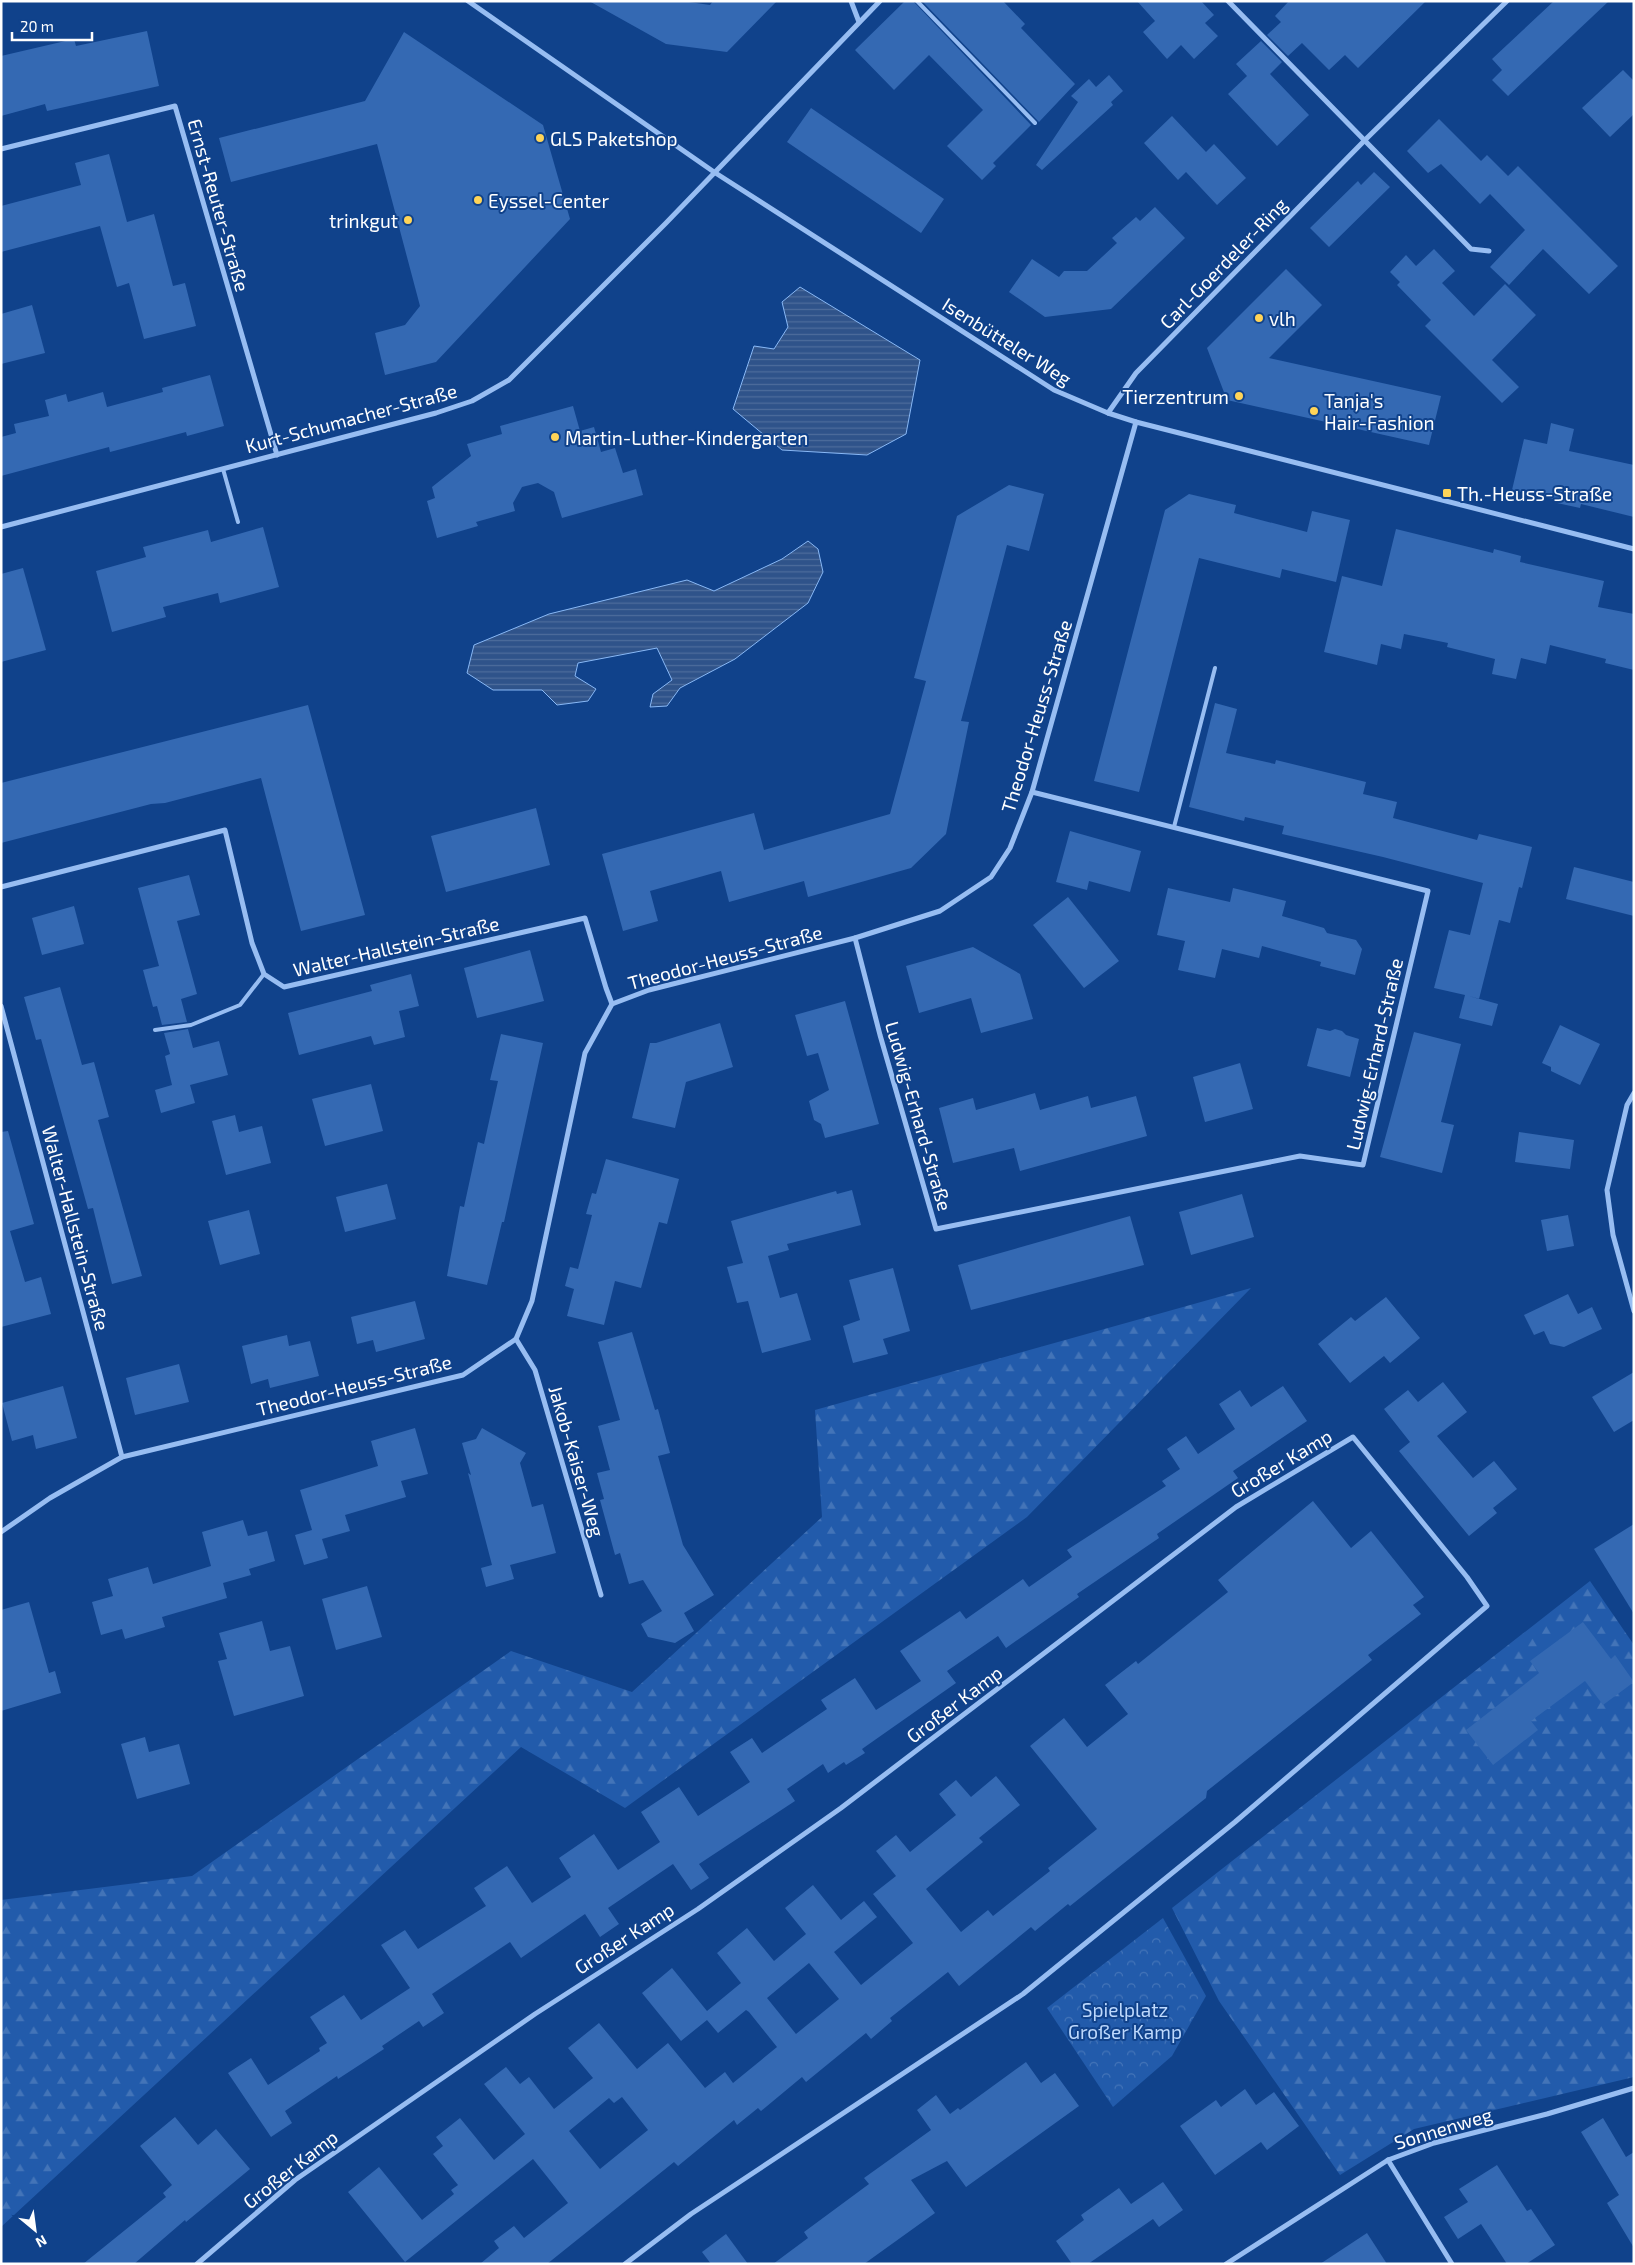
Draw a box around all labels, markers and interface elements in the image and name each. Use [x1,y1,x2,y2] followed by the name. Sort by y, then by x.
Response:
[12,10,92,42] scale bar
[20,17,54,35] text: 20 m
[183,116,255,294] street label: Ernst-Reuter-Straße
[550,127,678,150] place label: GLS Paketshop
[534,132,546,144] marker: GLS Paketshop
[488,189,610,212] place label: Eyssel-Center
[1155,192,1292,333] street label: Carl-Goerdeler-Ring
[472,194,484,206] marker: Eyssel-Center
[329,209,398,232] place label: trinkgut
[402,214,414,226] marker: trinkgut
[938,292,1076,390] street label: Isenbütteler Weg
[1269,307,1296,330] place label: vlh
[1253,312,1265,324] marker: vlh
[243,379,459,457] street label: Kurt-Schumacher-Straße
[1122,385,1229,408] place label: Tierzentrum
[1324,389,1435,434] place label: Tanja's Hair-Fashion
[1233,390,1245,402] marker: Tierzentrum
[1308,405,1320,417] marker: Tanja's Hair-Fashion
[565,426,808,449] place label: Martin-Luther-Kindergarten
[549,431,561,443] marker: Martin-Luther-Kindergarten
[1457,482,1612,505] place label: Th.-Heuss-Straße
[1441,487,1453,499] marker: Th.-Heuss-Straße
[996,617,1076,815] street label: Theodor-Heuss-Straße
[291,911,501,981] street label: Walter-Hallstein-Straße
[625,920,825,994] street label: Theodor-Heuss-Straße
[1341,956,1407,1152] street label: Ludwig-Erhard-Straße
[881,1019,957,1213] street label: Ludwig-Erhard-Straße
[38,1123,114,1333] street label: Walter-Hallstein-Straße
[254,1350,454,1420] street label: Theodor-Heuss-Straße
[544,1383,610,1540] street label: Jakob-Kaiser-Weg
[1226,1424,1336,1502] street label: Großer Kamp
[902,1661,1006,1747] street label: Großer Kamp
[570,1897,678,1979] street label: Großer Kamp
[1068,1998,1182,2043] park label: Spielplatz Großer Kamp
[1391,2102,1495,2154] street label: Sonnenweg
[238,2125,342,2213] street label: Großer Kamp
[10,2205,60,2255] north arrow
[33,2232,50,2252] text: N

